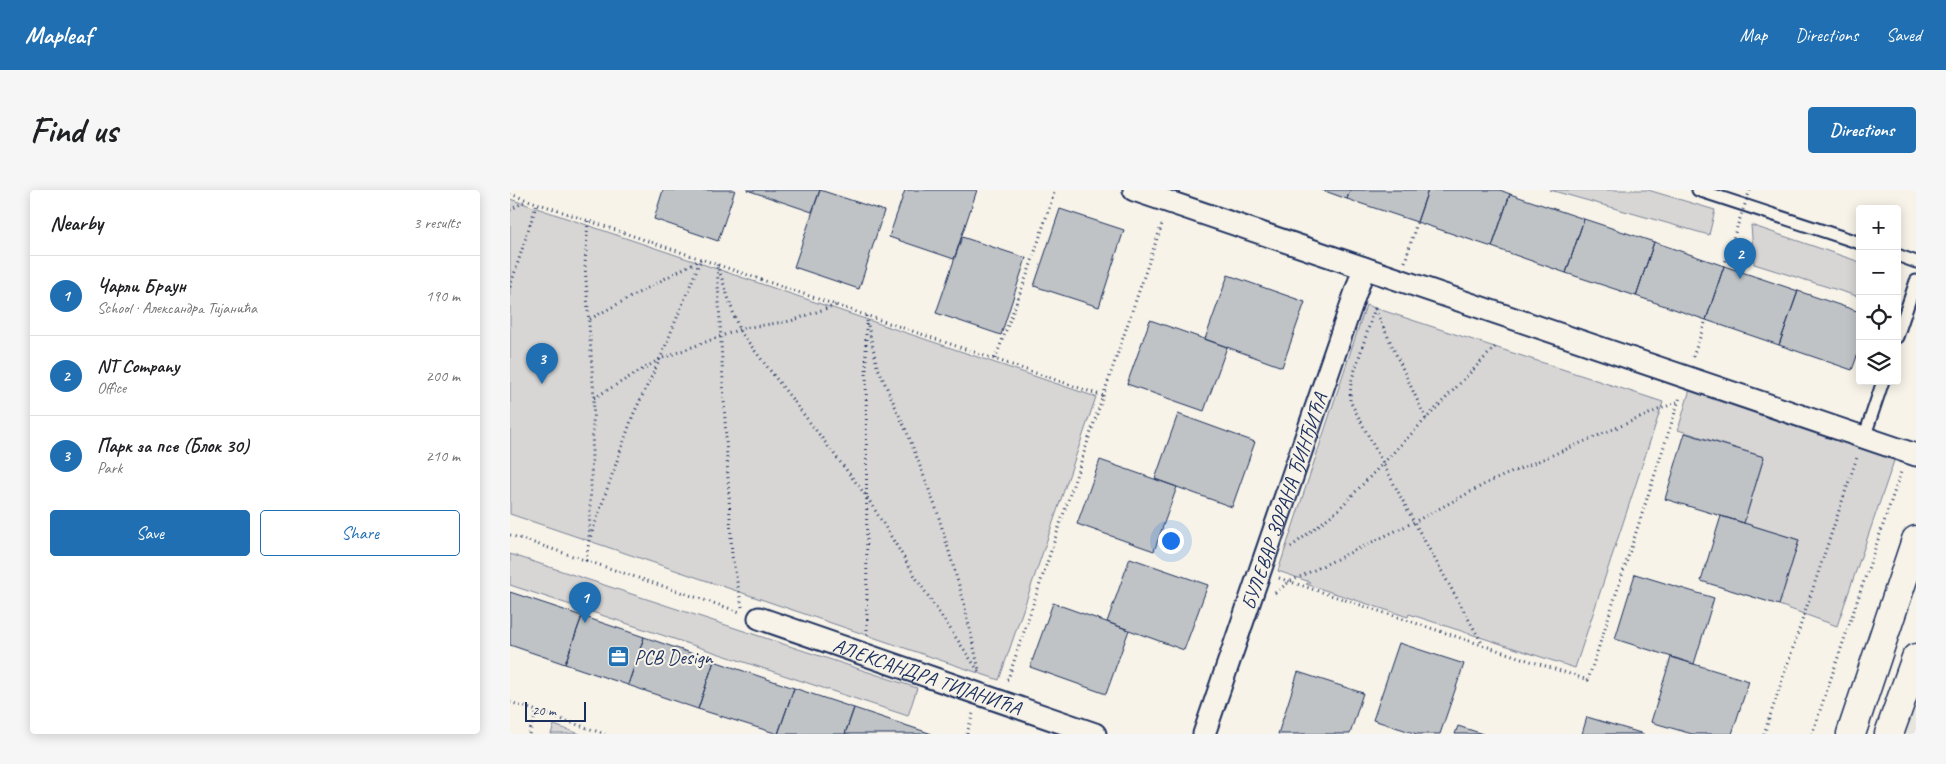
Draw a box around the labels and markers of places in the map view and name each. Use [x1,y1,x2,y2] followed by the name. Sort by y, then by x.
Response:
[1724,238,1756,279] pin: 2
[526,343,558,384] pin: 3
[569,582,601,623] pin: 1
[606,645,630,669] office icon: PCB Design
[634,645,714,670] place label: PCB Design

